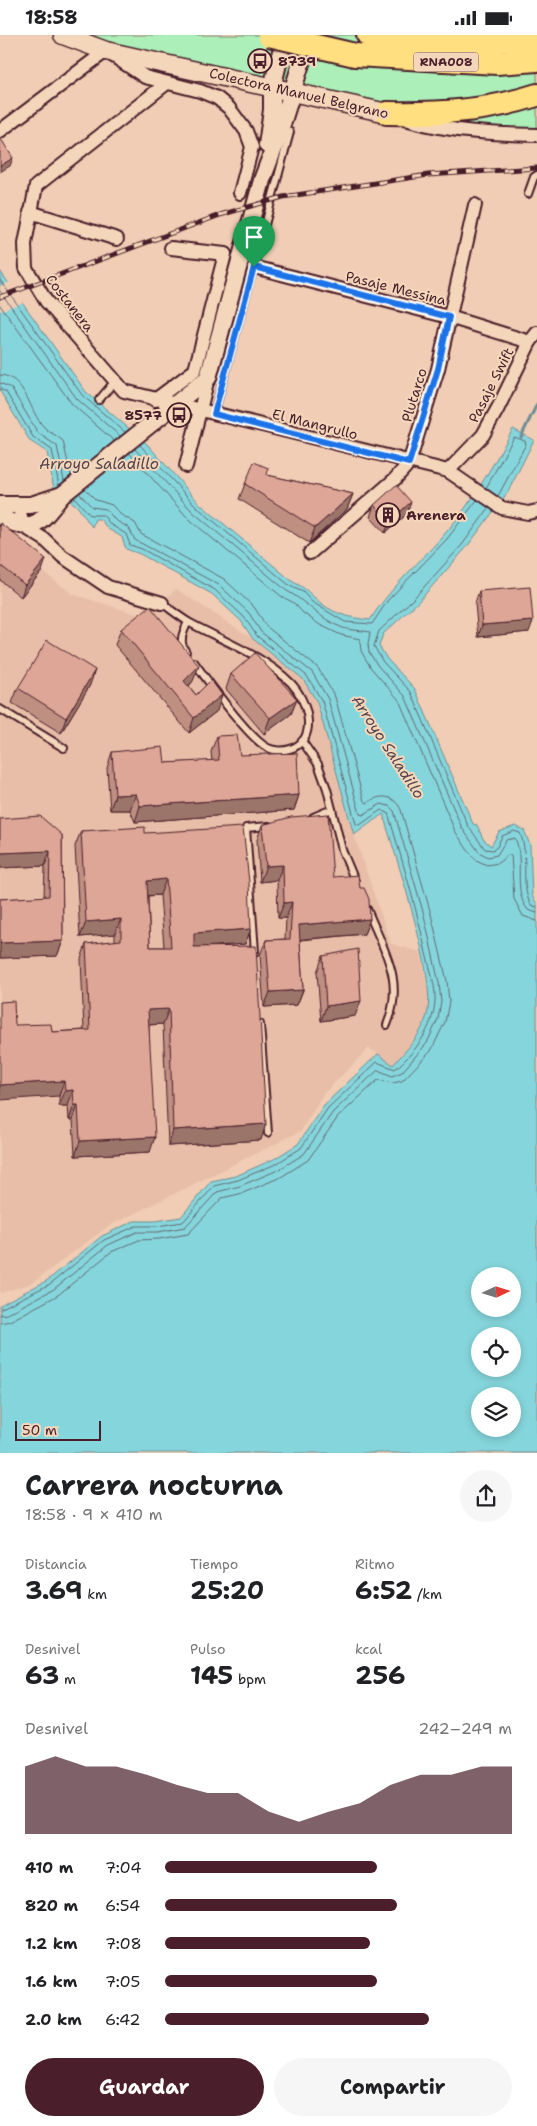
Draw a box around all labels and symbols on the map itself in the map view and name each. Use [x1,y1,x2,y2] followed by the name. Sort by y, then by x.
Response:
[247,48,273,74] bus stop icon: 8739
[278,52,316,70] place label: 8739
[414,53,478,71] road number: RNA008
[208,64,390,122] street label: Colectora Manuel Belgrano
[233,216,275,267] pin
[344,267,448,309] street label: Pasaje Messina
[42,271,98,336] street label: Costanera
[464,344,518,426] street label: Pasaje Swift
[397,366,431,424] street label: Plutarco
[166,402,192,428] bus stop icon: 8577
[270,405,360,443] street label: El Mangrullo
[124,406,162,424] place label: 8577
[39,454,159,474] water label: Arroyo Saladillo
[375,502,401,528] building icon: Arenera
[406,506,466,524] place label: Arenera
[347,691,429,803] water label: Arroyo Saladillo
[471,1267,521,1317] north arrow
[15,1419,101,1442] scale bar

